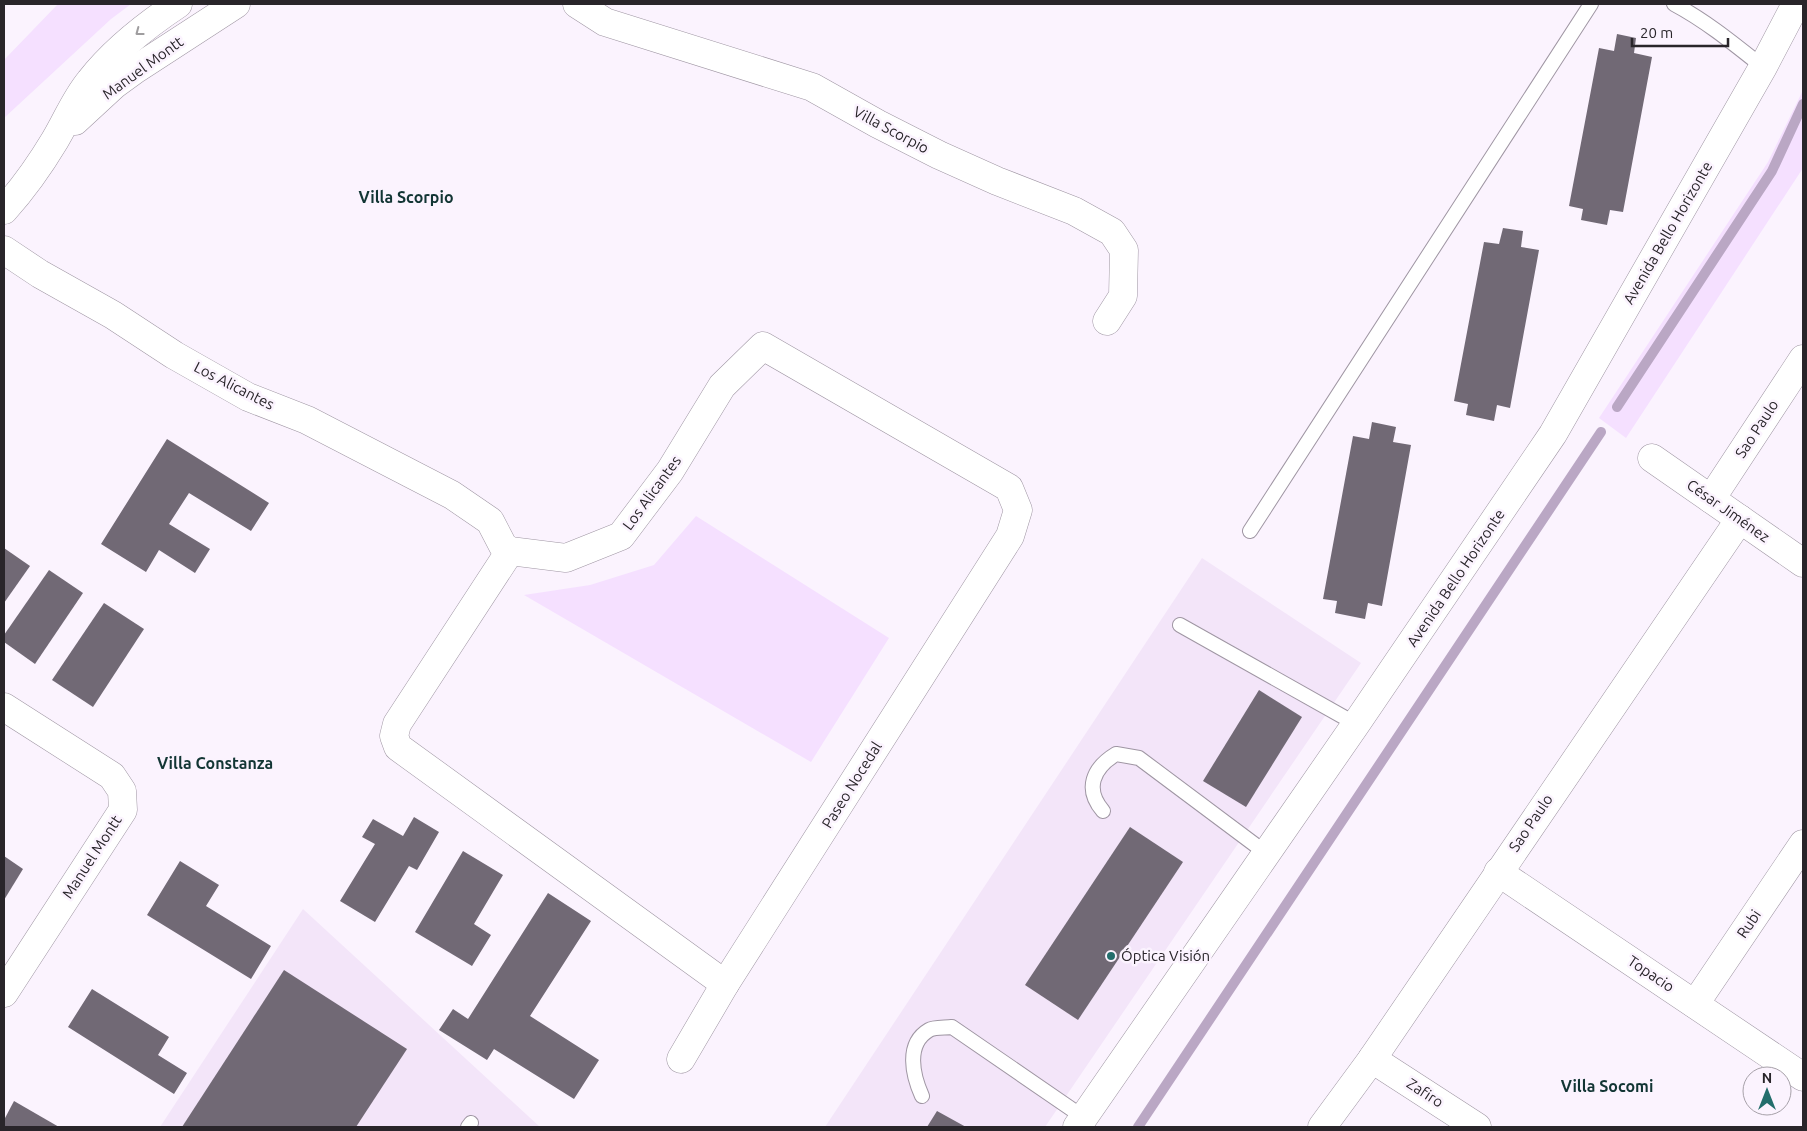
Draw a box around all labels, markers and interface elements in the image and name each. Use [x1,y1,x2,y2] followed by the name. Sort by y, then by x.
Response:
[1632,15,1728,47] scale bar
[1640,24,1673,41] text: 20 m
[135,26,145,35] one-way arrow
[99,33,186,103] street label: Manuel Montt
[851,103,932,157] street label: Villa Scorpio
[1620,158,1715,307] street label: Avenida Bello Horizonte
[358,188,454,206] district label: Villa Scorpio
[191,358,277,413] street label: Los Alicantes
[1732,397,1782,461] street label: Sao Paulo
[619,452,684,533] street label: Los Alicantes
[1684,476,1773,545] street label: César Jiménez
[1403,506,1508,650] street label: Avenida Bello Horizonte
[818,738,885,831] street label: Paseo Nocedal
[157,754,273,772] district label: Villa Constanza
[1505,791,1556,855] street label: Sao Paulo
[58,812,125,901] street label: Manuel Montt
[1733,906,1764,941] street label: Rubi
[1121,947,1210,964] place label: Óptica Visión
[1105,950,1117,962] marker: Óptica Visión
[1625,952,1678,995] street label: Topacio
[1742,1066,1792,1116] north arrow
[1762,1070,1772,1086] text: N
[1404,1075,1447,1111] street label: Zafiro
[1561,1077,1653,1095] district label: Villa Socomi

